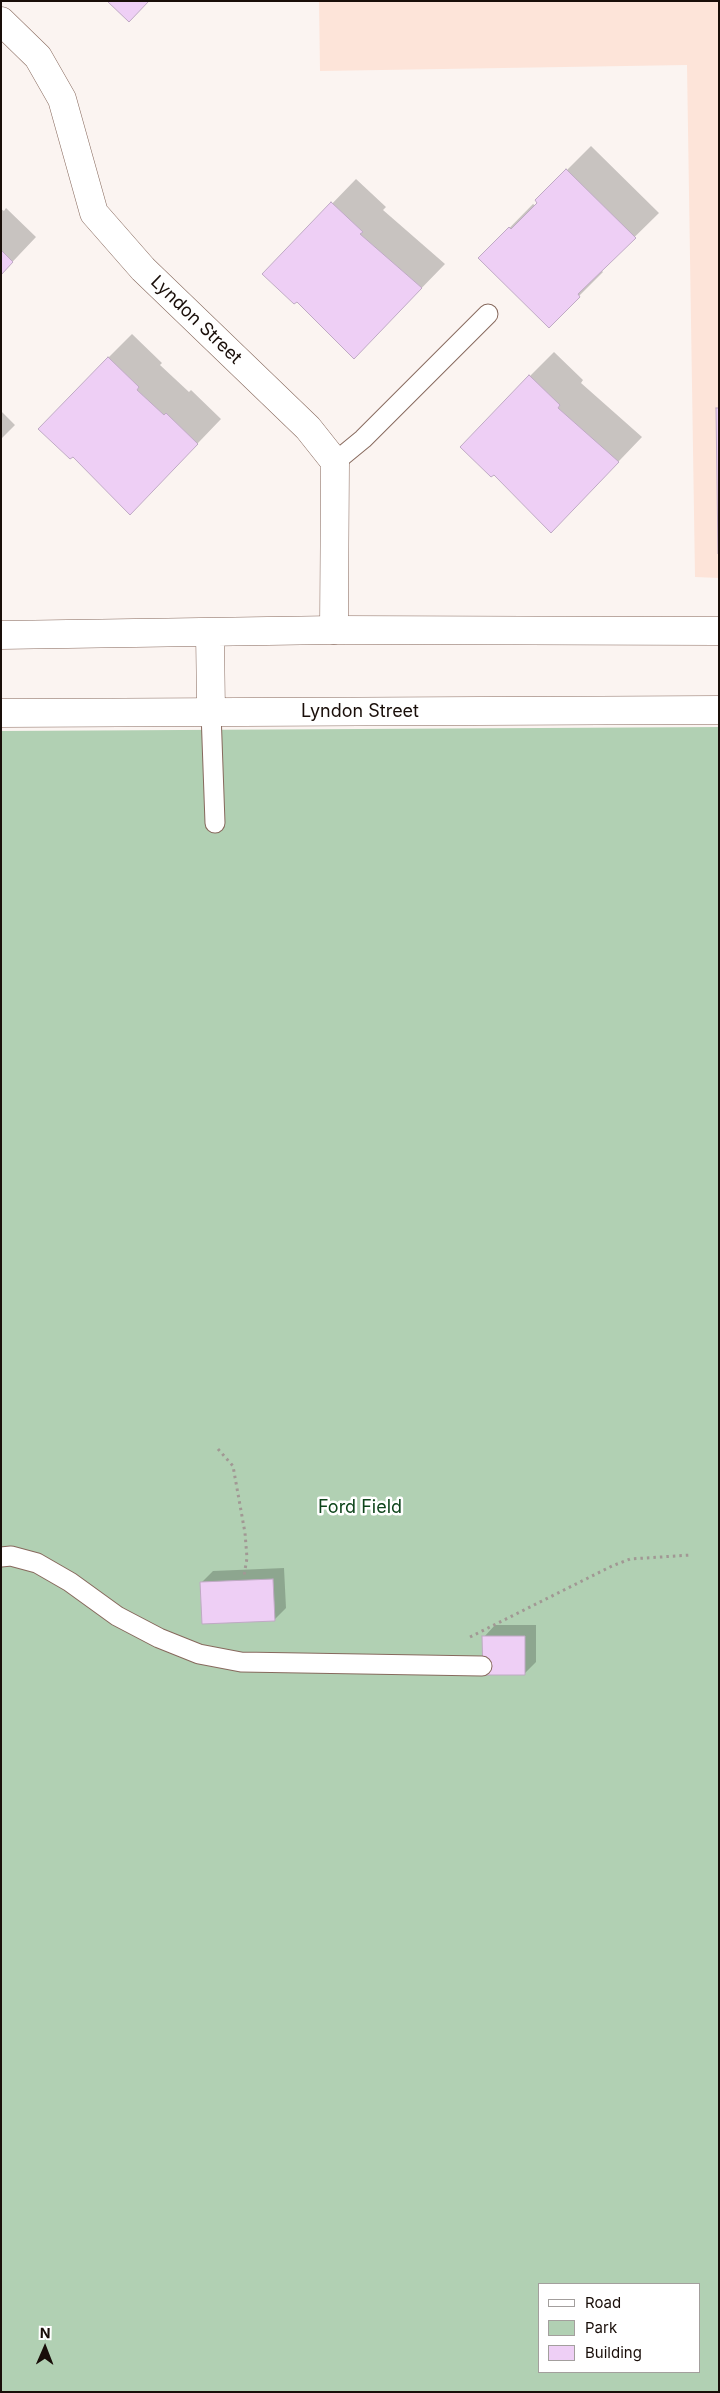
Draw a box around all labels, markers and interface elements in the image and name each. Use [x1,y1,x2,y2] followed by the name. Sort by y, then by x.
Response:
[146,271,246,369] street label: Lyndon Street
[301,701,419,723] street label: Lyndon Street
[318,1497,402,1519] park label: Ford Field
[538,2283,700,2373] legend
[585,2293,621,2312] text: Road
[585,2318,617,2337] text: Park
[20,2323,70,2373] north arrow
[40,2324,51,2341] text: N
[585,2343,642,2362] text: Building

